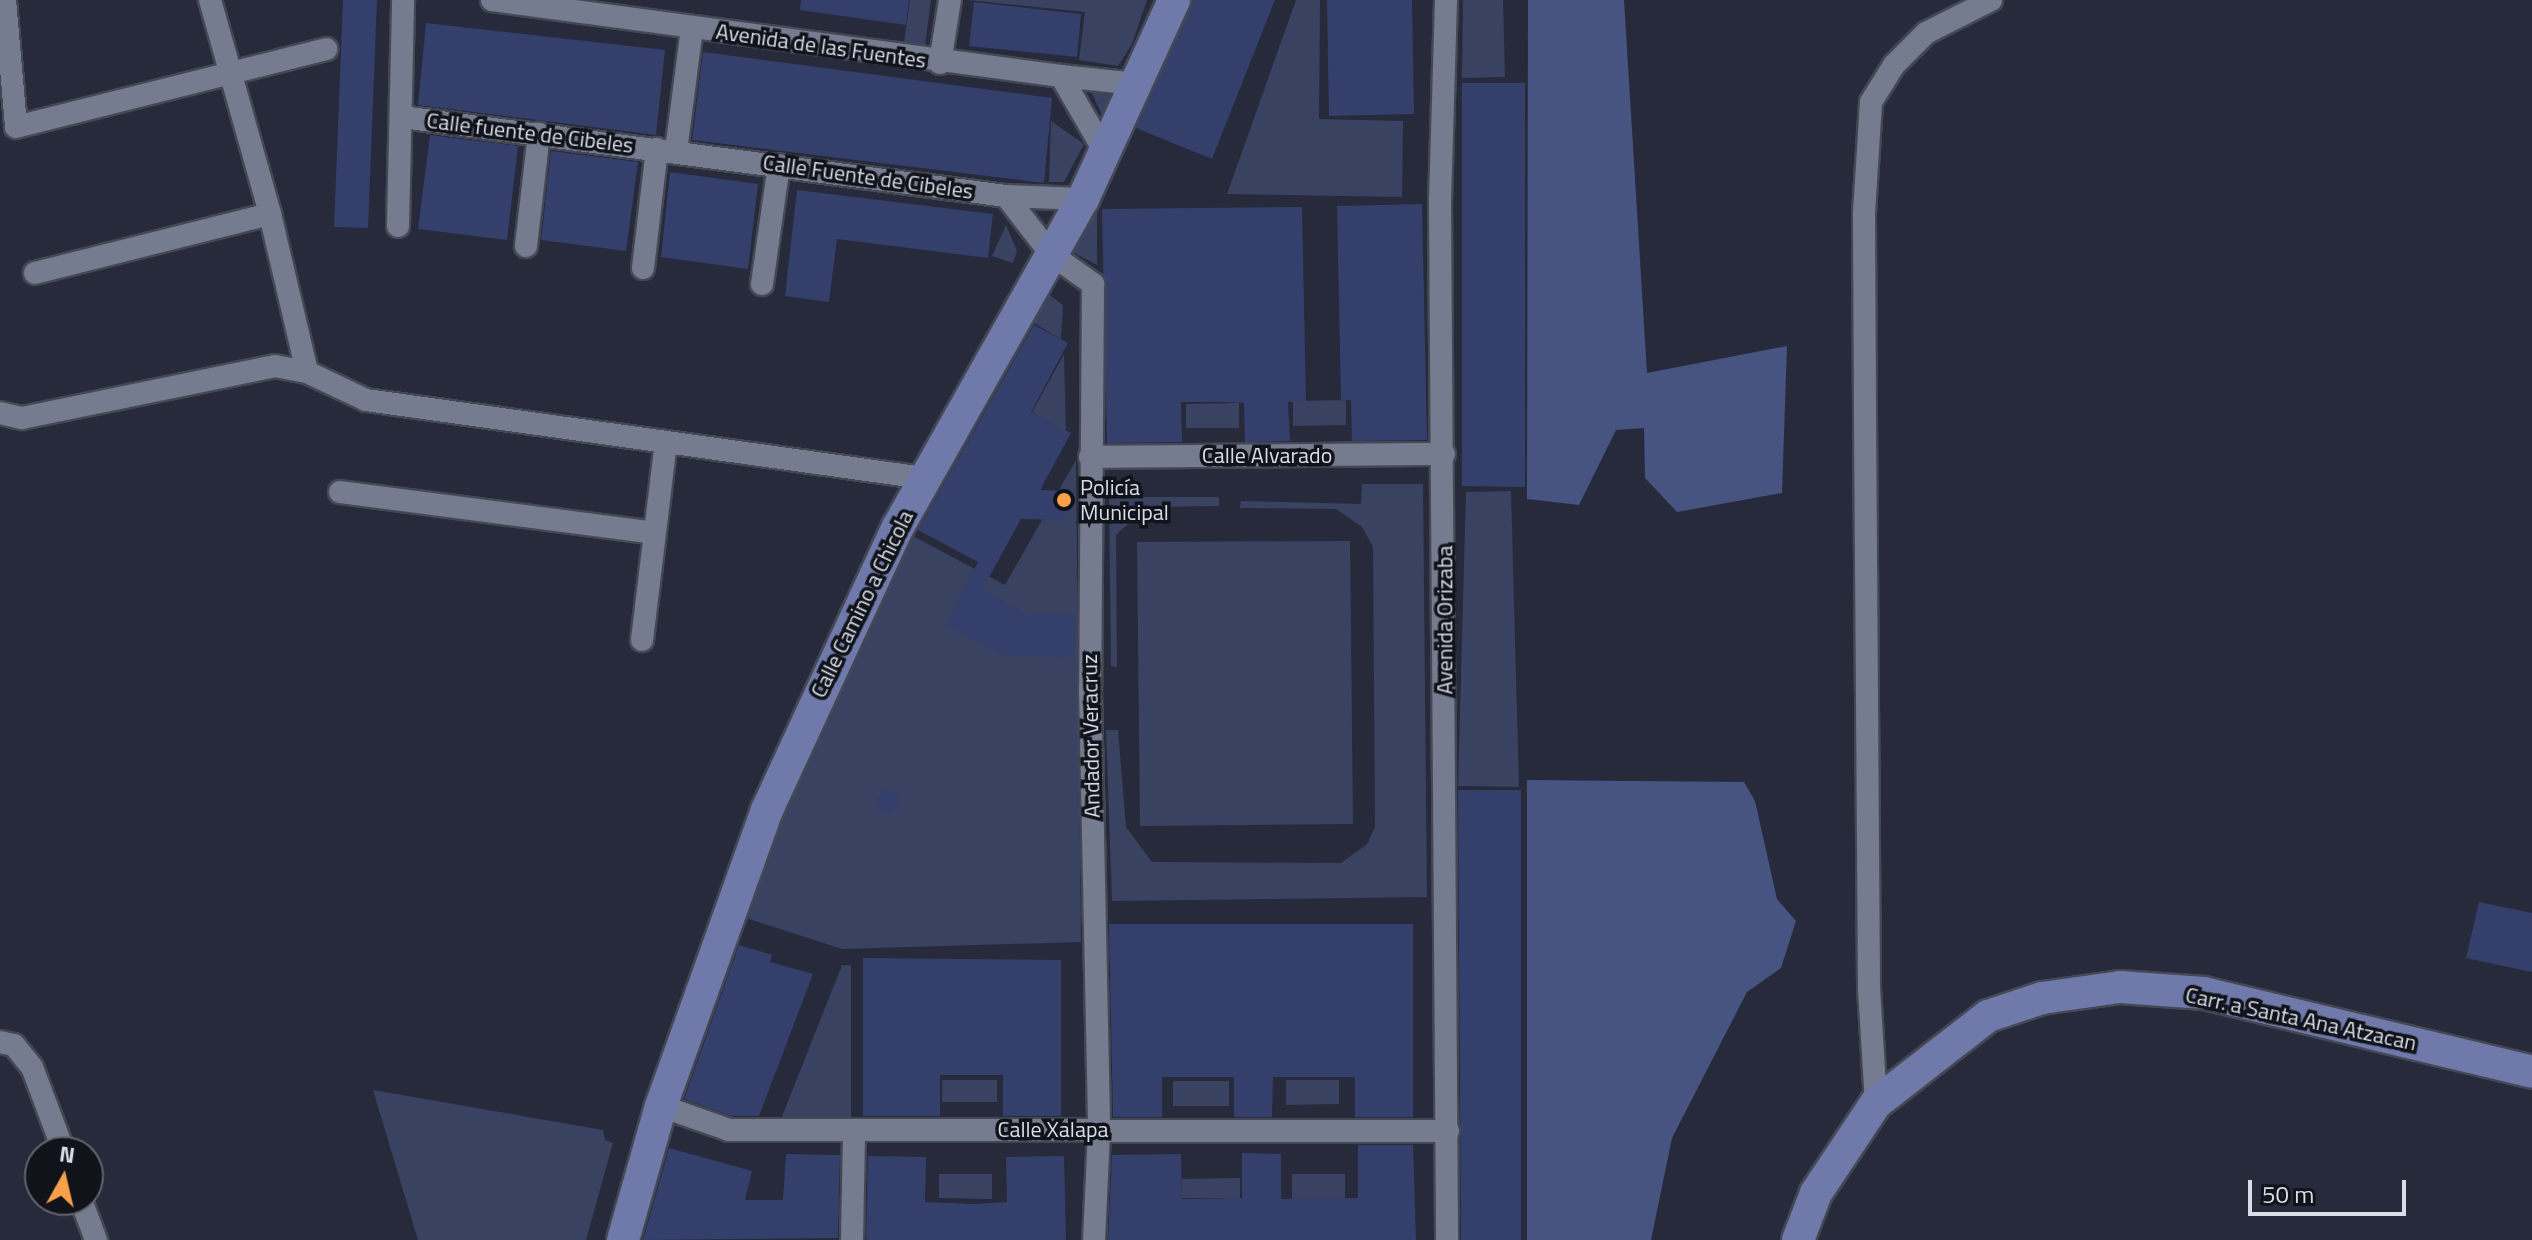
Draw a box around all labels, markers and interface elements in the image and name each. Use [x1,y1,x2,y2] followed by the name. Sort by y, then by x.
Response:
[714,18,928,74] street label: Avenida de las Fuentes
[425,107,635,159] street label: Calle fuente de Cibeles
[761,149,975,205] street label: Calle Fuente de Cibeles
[1202,443,1332,469] street label: Calle Alvarado
[1080,474,1169,526] place label: Policía Municipal
[1055,491,1073,509] marker: Policía Municipal
[805,506,919,702] street label: Calle Camino a Chicola
[1432,546,1458,694] street label: Avenida Orizaba
[1076,654,1106,818] street label: Andador Veracruz
[2183,982,2419,1056] street label: Carr. a Santa Ana Atzacan
[997,1117,1109,1143] street label: Calle Xalapa
[24,1136,104,1216] north arrow
[57,1136,77,1172] text: N
[2252,1164,2410,1214] scale bar
[2262,1176,2314,1212] text: 50 m

